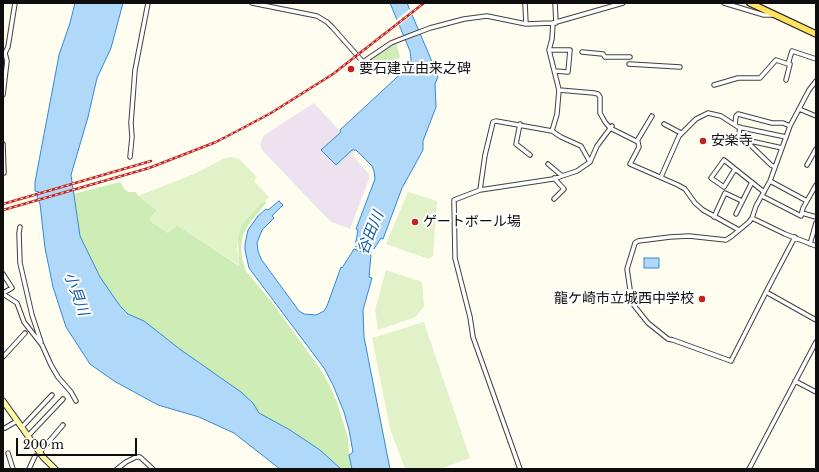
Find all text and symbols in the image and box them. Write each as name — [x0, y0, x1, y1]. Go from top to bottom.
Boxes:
place label: 要石建立由来之碑 — [359, 61, 471, 77]
marker: 要石建立由来之碑 — [346, 64, 356, 74]
place label: 安楽寺 — [711, 133, 753, 149]
marker: 安楽寺 — [698, 136, 708, 146]
water label: 谷田川 — [354, 209, 388, 257]
place label: ゲートボール場 — [423, 214, 521, 230]
marker: ゲートボール場 — [410, 217, 420, 227]
water label: 小貝川 — [60, 270, 92, 318]
place label: 龍ケ崎市立城西中学校 — [554, 291, 694, 307]
marker: 龍ケ崎市立城西中学校 — [697, 294, 707, 304]
scale bar — [18, 430, 139, 456]
text: 200 m — [23, 437, 64, 452]

